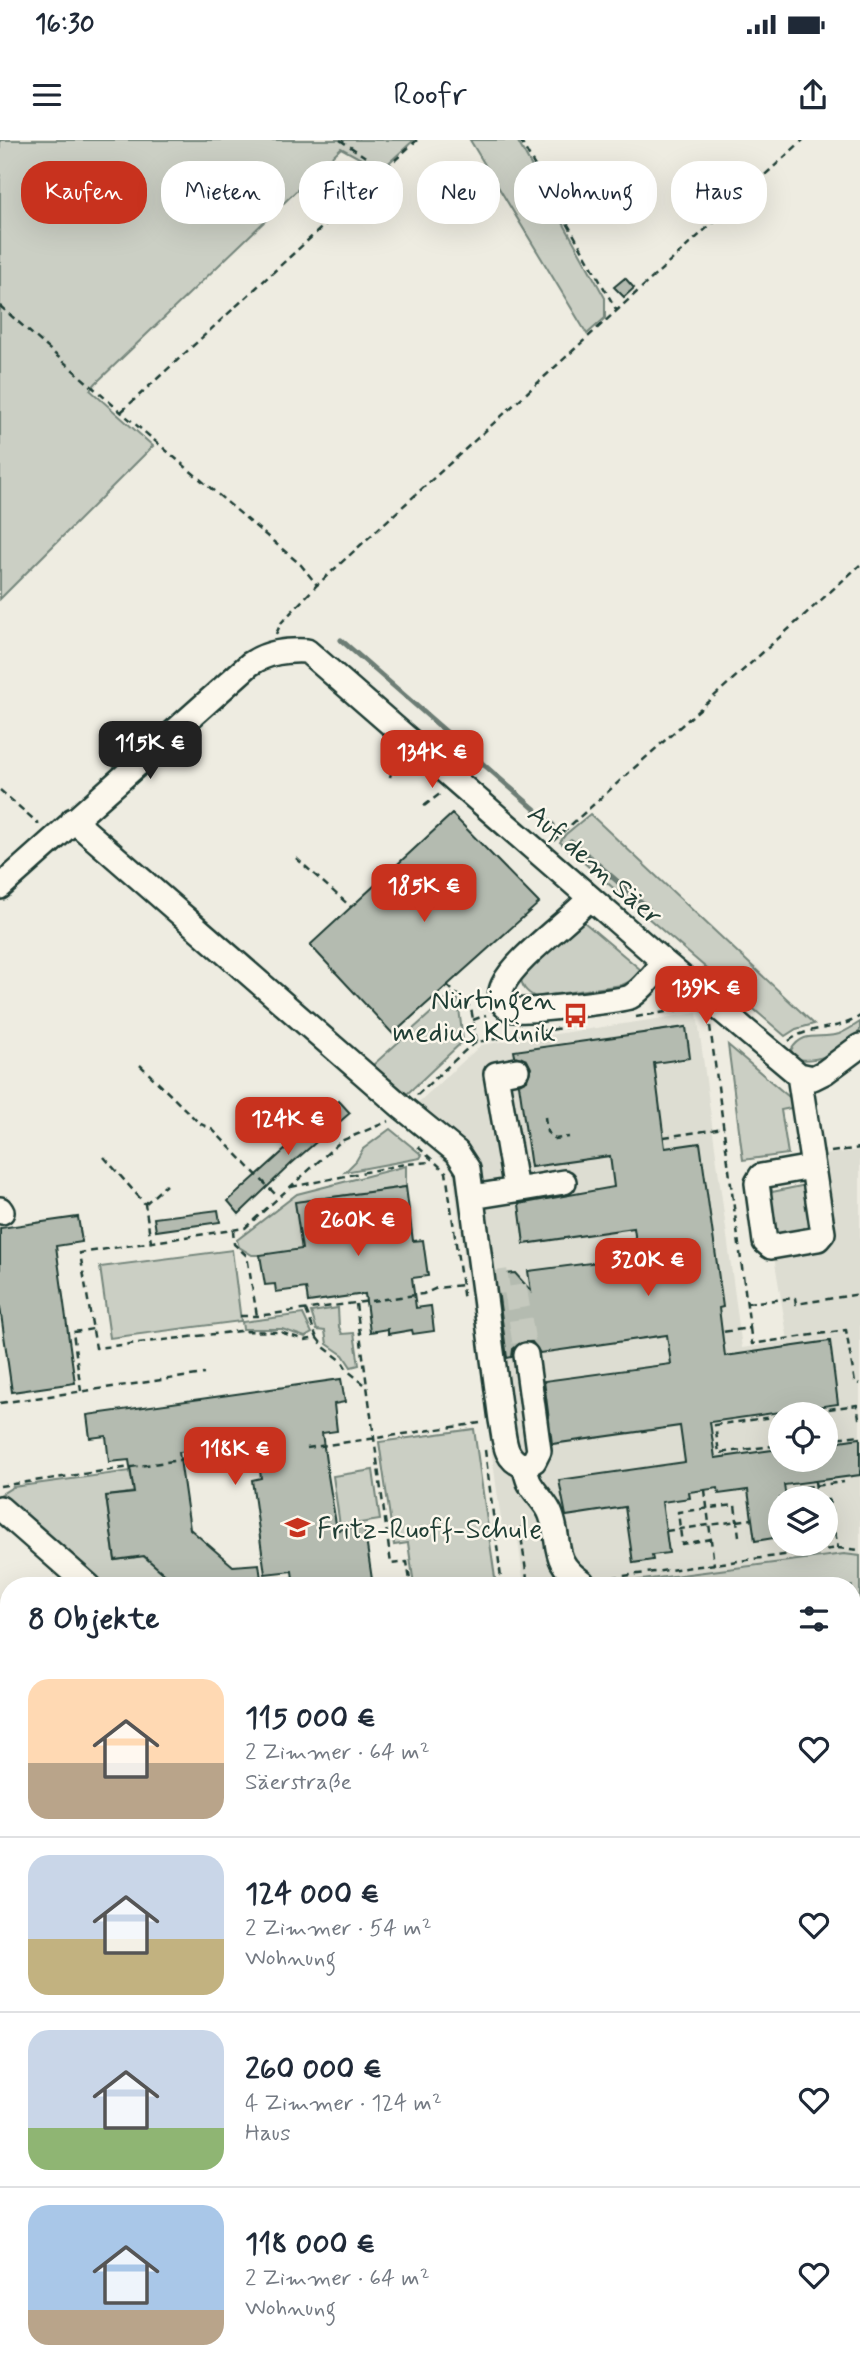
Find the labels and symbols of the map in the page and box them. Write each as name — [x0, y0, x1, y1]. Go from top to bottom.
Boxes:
pin: 115K € — [93, 722, 207, 781]
pin: 134K € — [375, 730, 489, 790]
street label: Auf dem Säer — [519, 797, 670, 935]
pin: 185K € — [367, 864, 481, 924]
pin: 139K € — [649, 966, 763, 1026]
place label: Nürtingen medius Klinik — [393, 983, 556, 1052]
bus stop icon: Nürtingen medius Klinik — [562, 1001, 590, 1029]
pin: 124K € — [231, 1098, 345, 1157]
pin: 260K € — [301, 1198, 415, 1258]
pin: 320K € — [591, 1238, 705, 1298]
pin: 118K € — [178, 1428, 292, 1487]
place label: Fritz-Ruoff-Schule — [317, 1512, 542, 1549]
school or university icon: Fritz-Ruoff-Schule — [283, 1514, 311, 1542]

